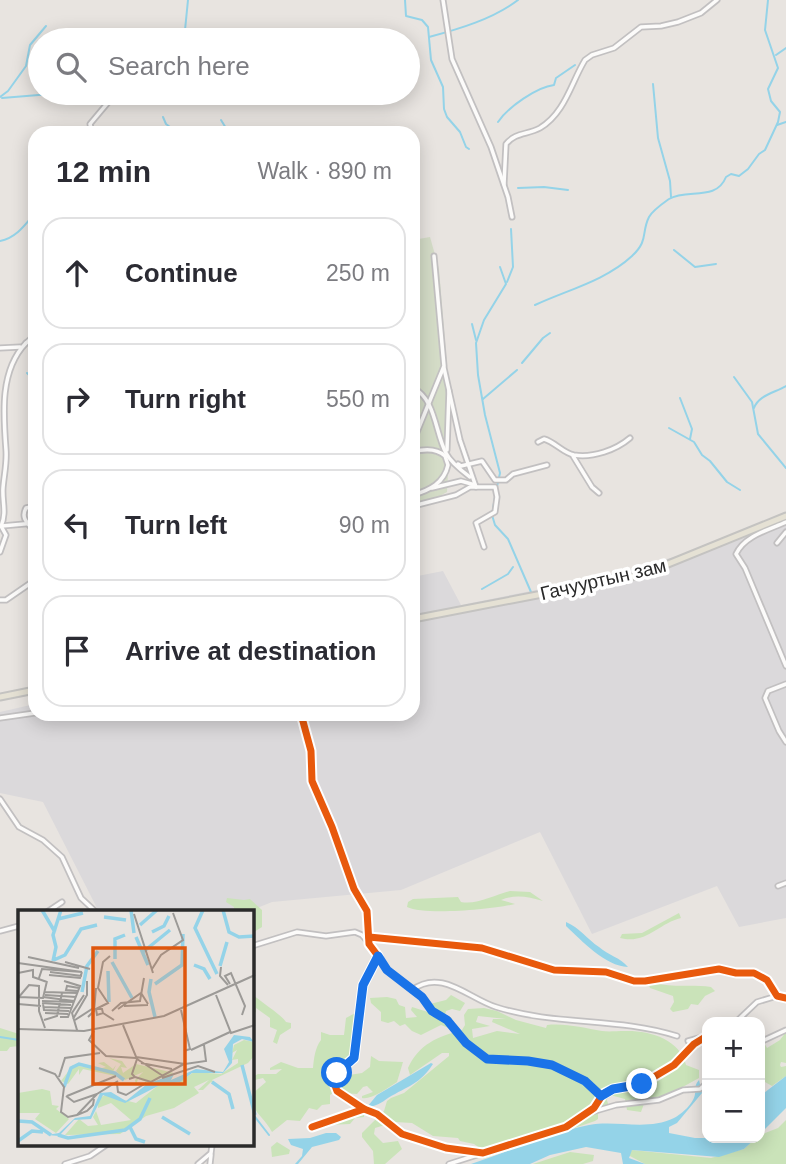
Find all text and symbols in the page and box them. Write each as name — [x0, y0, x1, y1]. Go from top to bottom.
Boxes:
search box — [28, 28, 420, 105]
icon: search — [52, 48, 90, 86]
text: Search here — [108, 51, 250, 81]
text: 12 min — [56, 155, 151, 188]
text: Walk · 890 m — [257, 158, 392, 184]
icon: ahead — [58, 254, 96, 292]
text: Continue — [125, 258, 238, 288]
text: 250 m — [326, 260, 390, 286]
icon: right — [58, 380, 96, 418]
text: Turn right — [125, 384, 246, 414]
text: 550 m — [326, 386, 390, 412]
icon: left — [58, 506, 96, 544]
text: Turn left — [125, 510, 227, 540]
text: 90 m — [339, 512, 390, 538]
street label: Гачууртын зам — [538, 555, 668, 604]
icon: arrive — [58, 632, 96, 670]
text: Arrive at destination — [125, 636, 376, 666]
inset map — [18, 910, 254, 1146]
map controls — [702, 1017, 765, 1143]
button: + — [702, 1017, 765, 1080]
route start — [321, 1057, 352, 1088]
route end — [626, 1068, 657, 1099]
button: − — [702, 1080, 765, 1143]

